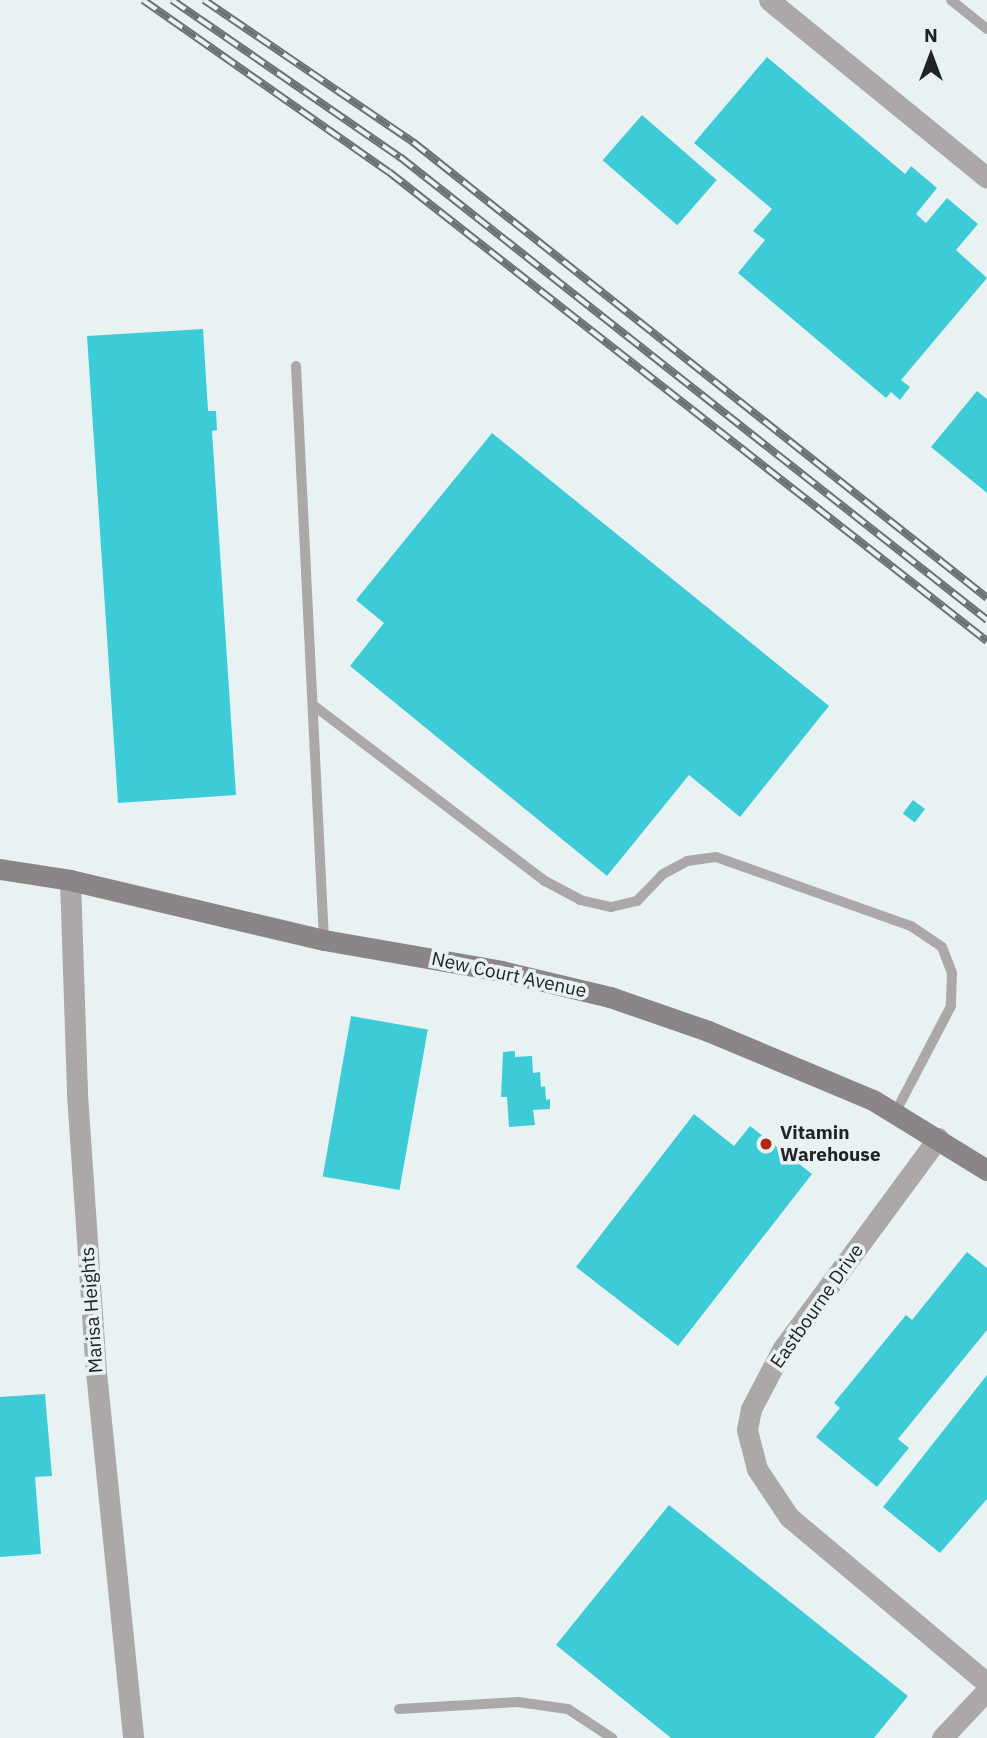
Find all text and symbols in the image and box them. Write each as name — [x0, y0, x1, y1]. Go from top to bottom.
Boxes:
north arrow — [896, 21, 966, 91]
text: N — [924, 23, 938, 47]
street label: New Court Avenue — [429, 947, 589, 1003]
place label: Vitamin Warehouse — [780, 1122, 881, 1166]
marker: Vitamin Warehouse — [758, 1136, 774, 1152]
street label: Eastbourne Drive — [766, 1240, 868, 1372]
street label: Marisa Heights — [76, 1246, 108, 1374]

